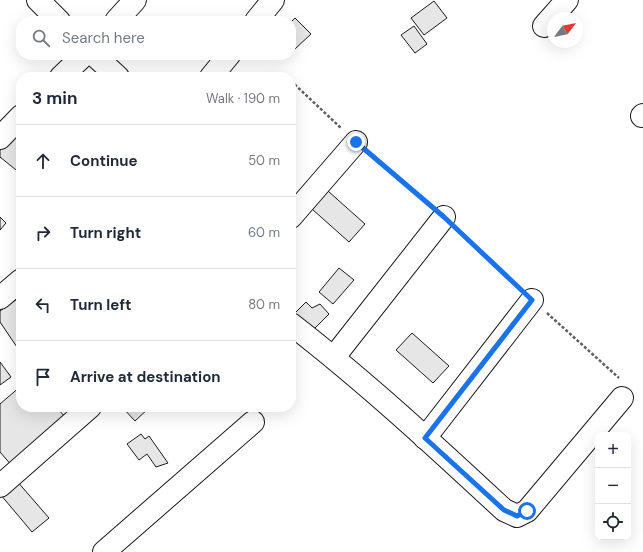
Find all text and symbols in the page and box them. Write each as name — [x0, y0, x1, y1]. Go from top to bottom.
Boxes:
north arrow — [547, 12, 583, 48]
search box — [16, 16, 296, 60]
icon: search — [30, 27, 52, 49]
text: Search here — [62, 28, 145, 48]
text: 3 min — [32, 87, 77, 109]
text: Walk · 190 m — [206, 90, 280, 107]
route end — [347, 133, 365, 151]
icon: ahead — [32, 150, 54, 172]
text: Continue — [70, 151, 138, 171]
text: 50 m — [248, 152, 280, 169]
icon: right — [32, 222, 54, 244]
text: Turn right — [70, 223, 141, 243]
text: 60 m — [248, 224, 280, 241]
icon: left — [32, 294, 54, 316]
text: Turn left — [70, 295, 131, 315]
text: 80 m — [248, 296, 280, 313]
icon: arrive — [32, 366, 54, 388]
text: Arrive at destination — [70, 367, 221, 387]
map controls — [595, 432, 631, 540]
button: + — [595, 432, 631, 468]
button: − — [595, 468, 631, 504]
route start — [518, 502, 536, 520]
button: locate — [595, 504, 631, 540]

